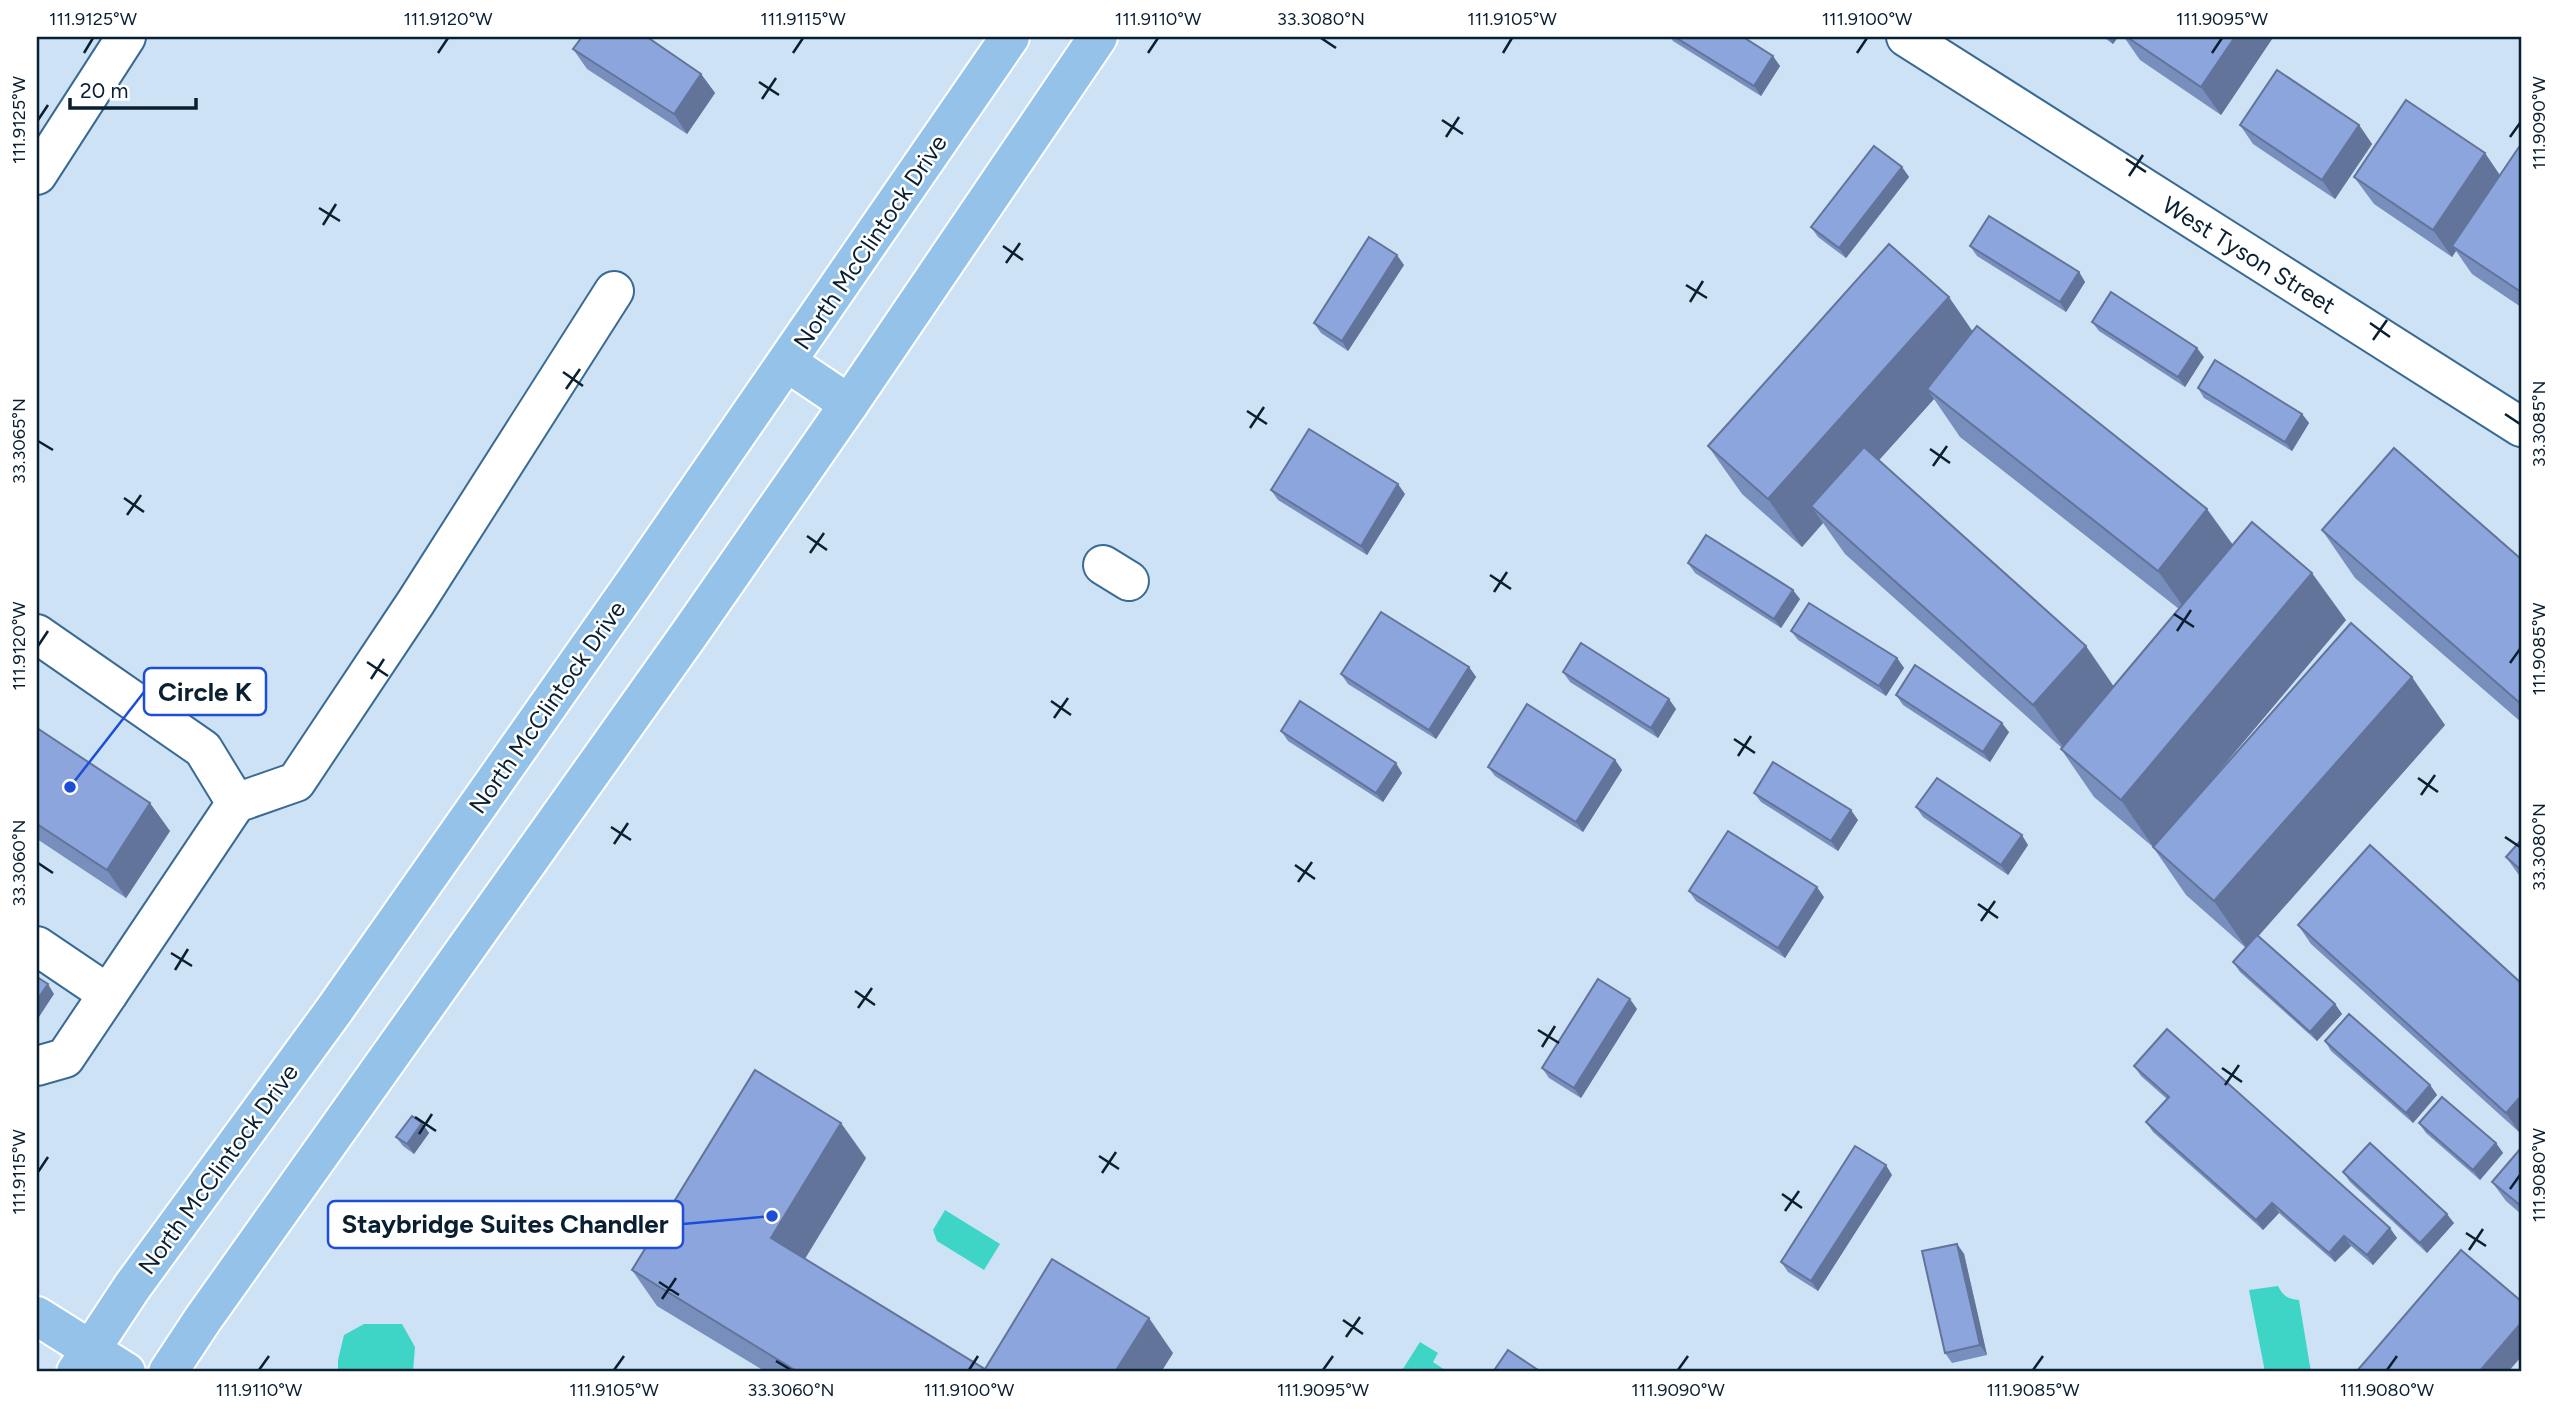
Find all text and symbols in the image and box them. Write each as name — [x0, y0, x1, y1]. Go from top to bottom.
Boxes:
text: 111.9125°W — [49, 8, 138, 30]
text: 111.9120°W — [403, 8, 493, 30]
text: 111.9115°W — [760, 8, 846, 30]
text: 111.9110°W — [1115, 8, 1202, 30]
text: 33.3080°N — [1277, 8, 1365, 30]
text: 111.9105°W — [1467, 8, 1557, 30]
text: 111.9100°W — [1822, 8, 1913, 30]
text: 111.9095°W — [2176, 8, 2269, 30]
scale bar — [70, 66, 196, 110]
text: 111.9125°W — [8, 75, 30, 164]
text: 111.9090°W — [2528, 76, 2550, 170]
text: 20 m — [80, 78, 128, 103]
street label: North McClintock Drive — [787, 129, 953, 355]
street label: West Tyson Street — [2157, 190, 2341, 320]
text: 33.3085°N — [2528, 381, 2550, 467]
text: 33.3065°N — [8, 398, 30, 484]
street label: North McClintock Drive — [463, 595, 631, 819]
text: 111.9120°W — [8, 601, 30, 691]
text: 111.9085°W — [2528, 602, 2550, 696]
callout: Circle K — [144, 668, 266, 715]
text: Circle K — [158, 676, 253, 708]
text: 33.3080°N — [2528, 803, 2550, 891]
text: 33.3060°N — [8, 820, 30, 906]
street label: North McClintock Drive — [132, 1058, 304, 1280]
text: 111.9080°W — [2528, 1127, 2550, 1222]
text: 111.9115°W — [8, 1129, 30, 1215]
callout: Staybridge Suites Chandler — [328, 1201, 683, 1248]
text: Staybridge Suites Chandler — [341, 1208, 669, 1240]
text: 111.9110°W — [216, 1379, 303, 1401]
text: 111.9105°W — [569, 1379, 659, 1401]
text: 33.3060°N — [748, 1379, 834, 1401]
text: 111.9100°W — [924, 1379, 1015, 1401]
text: 111.9095°W — [1277, 1379, 1370, 1401]
text: 111.9090°W — [1631, 1379, 1725, 1401]
text: 111.9085°W — [1986, 1379, 2080, 1401]
text: 111.9080°W — [2340, 1379, 2435, 1401]

